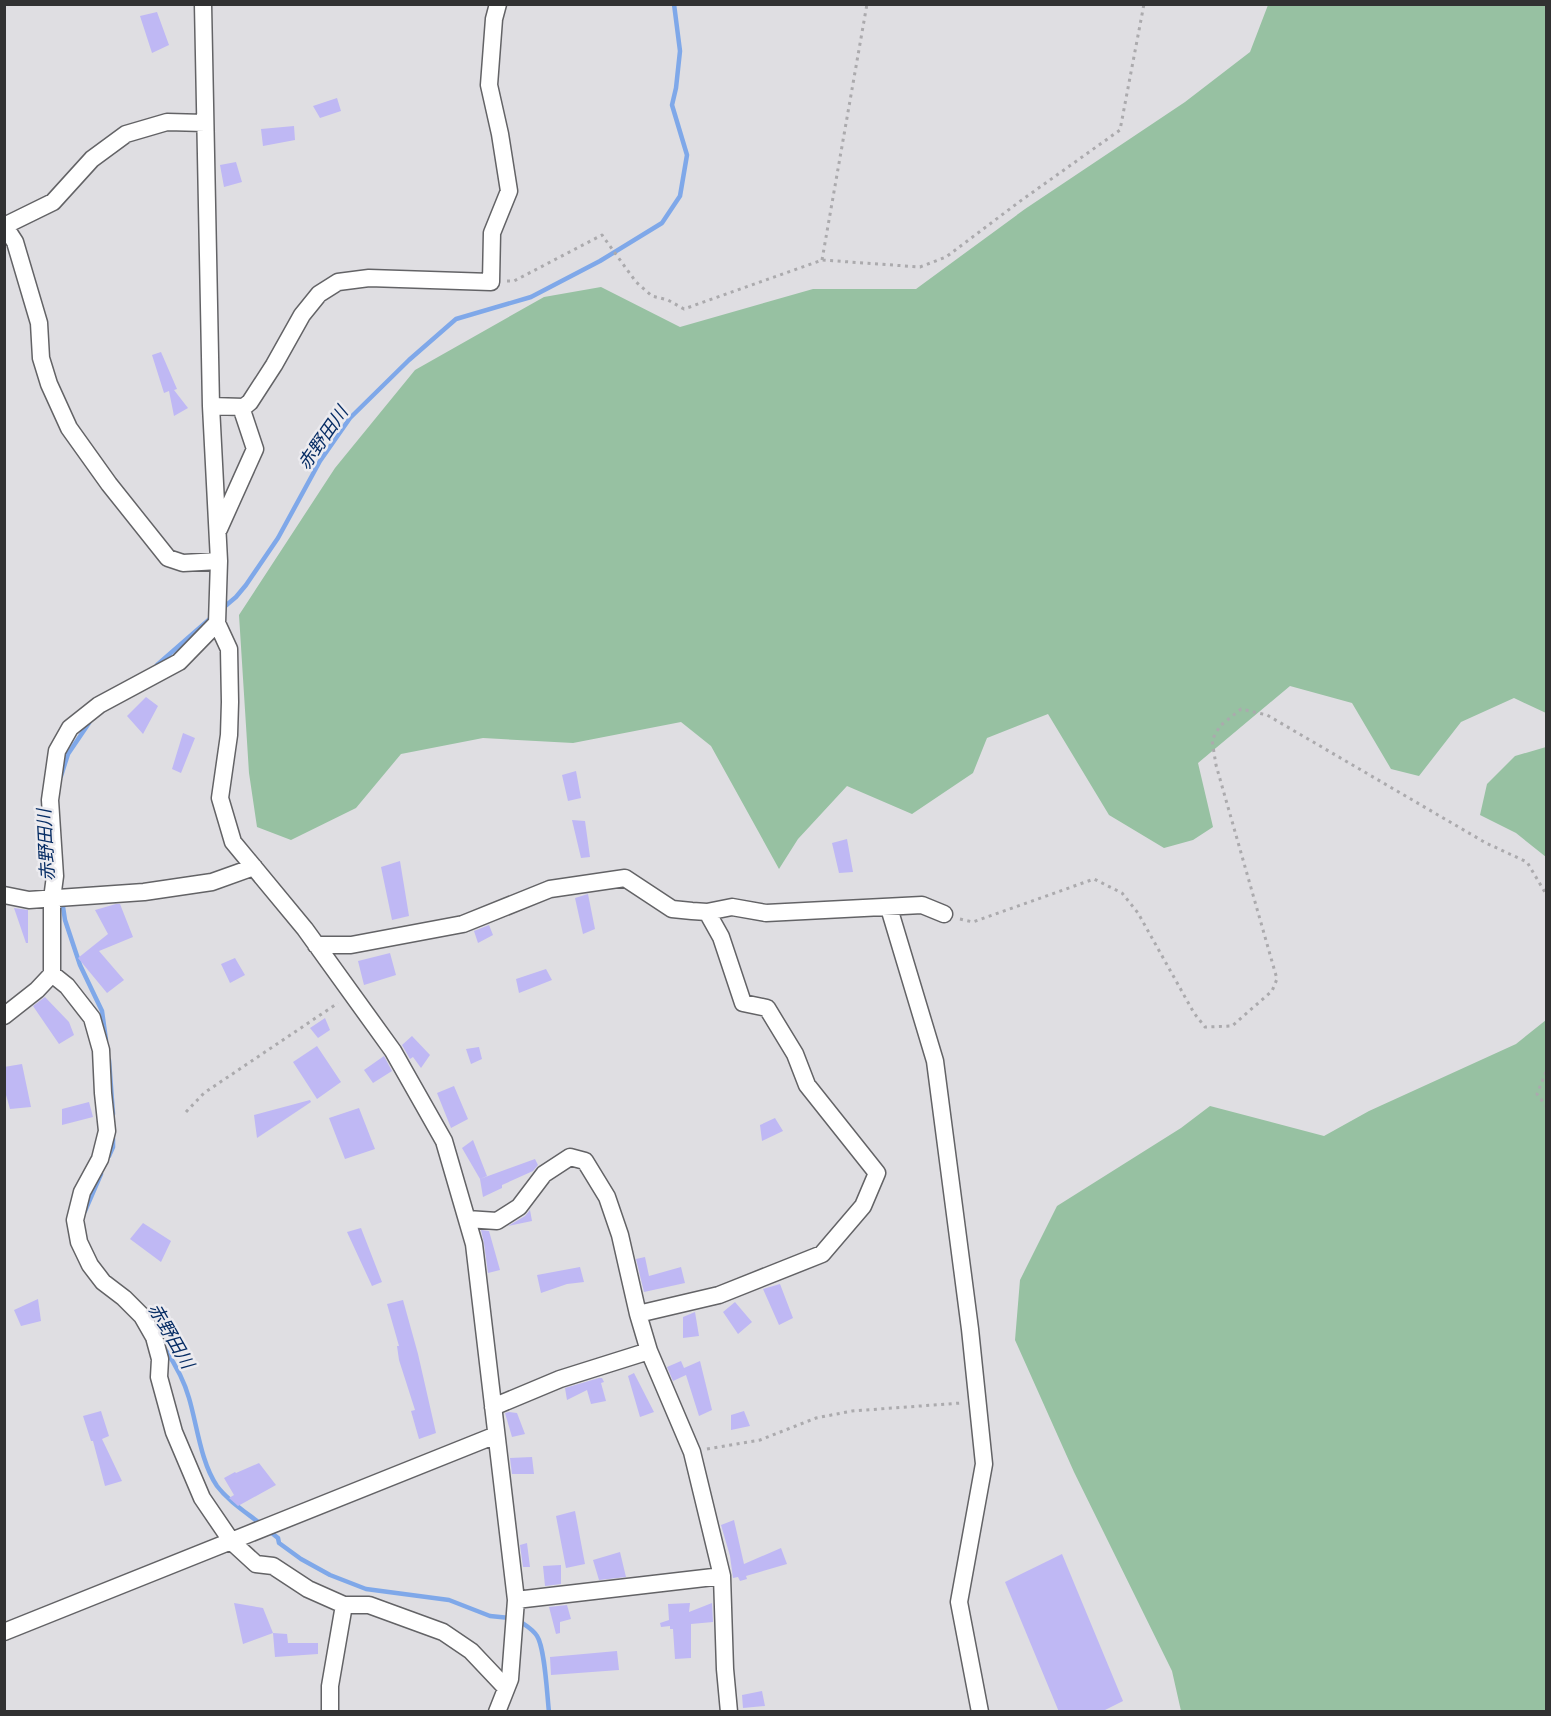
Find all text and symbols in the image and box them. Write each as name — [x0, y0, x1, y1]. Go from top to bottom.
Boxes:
water label: 赤野田川 — [293, 401, 354, 474]
water label: 赤野田川 — [33, 806, 59, 882]
water label: 赤野田川 — [143, 1299, 200, 1374]

